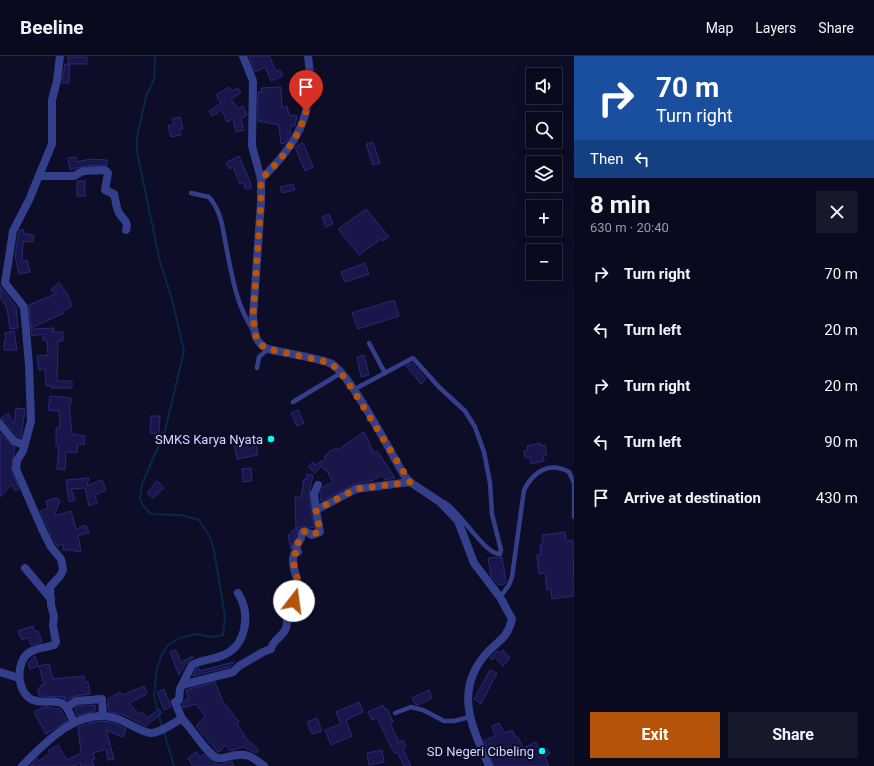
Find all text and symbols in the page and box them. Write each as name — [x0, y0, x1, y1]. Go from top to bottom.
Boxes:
text: Beeline — [20, 16, 84, 39]
text: Map — [706, 20, 733, 36]
text: Layers — [755, 20, 796, 36]
text: Share — [818, 20, 854, 36]
map controls — [526, 68, 562, 280]
button: sound — [526, 68, 562, 104]
pin — [289, 70, 323, 111]
text: 70 m — [656, 71, 719, 104]
icon: right — [590, 72, 642, 124]
icon: arrive — [295, 76, 317, 98]
text: Turn right — [656, 105, 733, 126]
button: search — [526, 112, 562, 148]
icon: left — [631, 148, 653, 170]
text: Then — [590, 150, 623, 168]
button: layers — [526, 156, 562, 192]
text: 8 min — [590, 191, 650, 219]
button: close — [816, 191, 858, 233]
button: + — [526, 200, 562, 236]
text: 630 m · 20:40 — [590, 220, 669, 235]
button: − — [526, 244, 562, 280]
icon: right — [590, 263, 612, 285]
text: Turn right — [624, 265, 690, 283]
text: 70 m — [824, 265, 858, 283]
icon: left — [590, 319, 612, 341]
text: Turn left — [624, 321, 681, 339]
text: 20 m — [824, 321, 858, 339]
icon: right — [590, 375, 612, 397]
text: Turn right — [624, 377, 690, 395]
text: 20 m — [824, 377, 858, 395]
icon: left — [590, 431, 612, 453]
place label: SMKS Karya Nyata — [155, 432, 263, 447]
text: Turn left — [624, 433, 681, 451]
text: 90 m — [824, 433, 858, 451]
marker: SMKS Karya Nyata — [266, 434, 276, 444]
icon: arrive — [590, 487, 612, 509]
text: Arrive at destination — [624, 489, 761, 507]
text: 430 m — [816, 489, 858, 507]
position arrow — [273, 580, 315, 622]
button: Exit — [590, 712, 720, 758]
button: Share — [728, 712, 858, 758]
place label: SD Negeri Cibeling — [427, 744, 534, 759]
marker: SD Negeri Cibeling — [537, 746, 547, 756]

